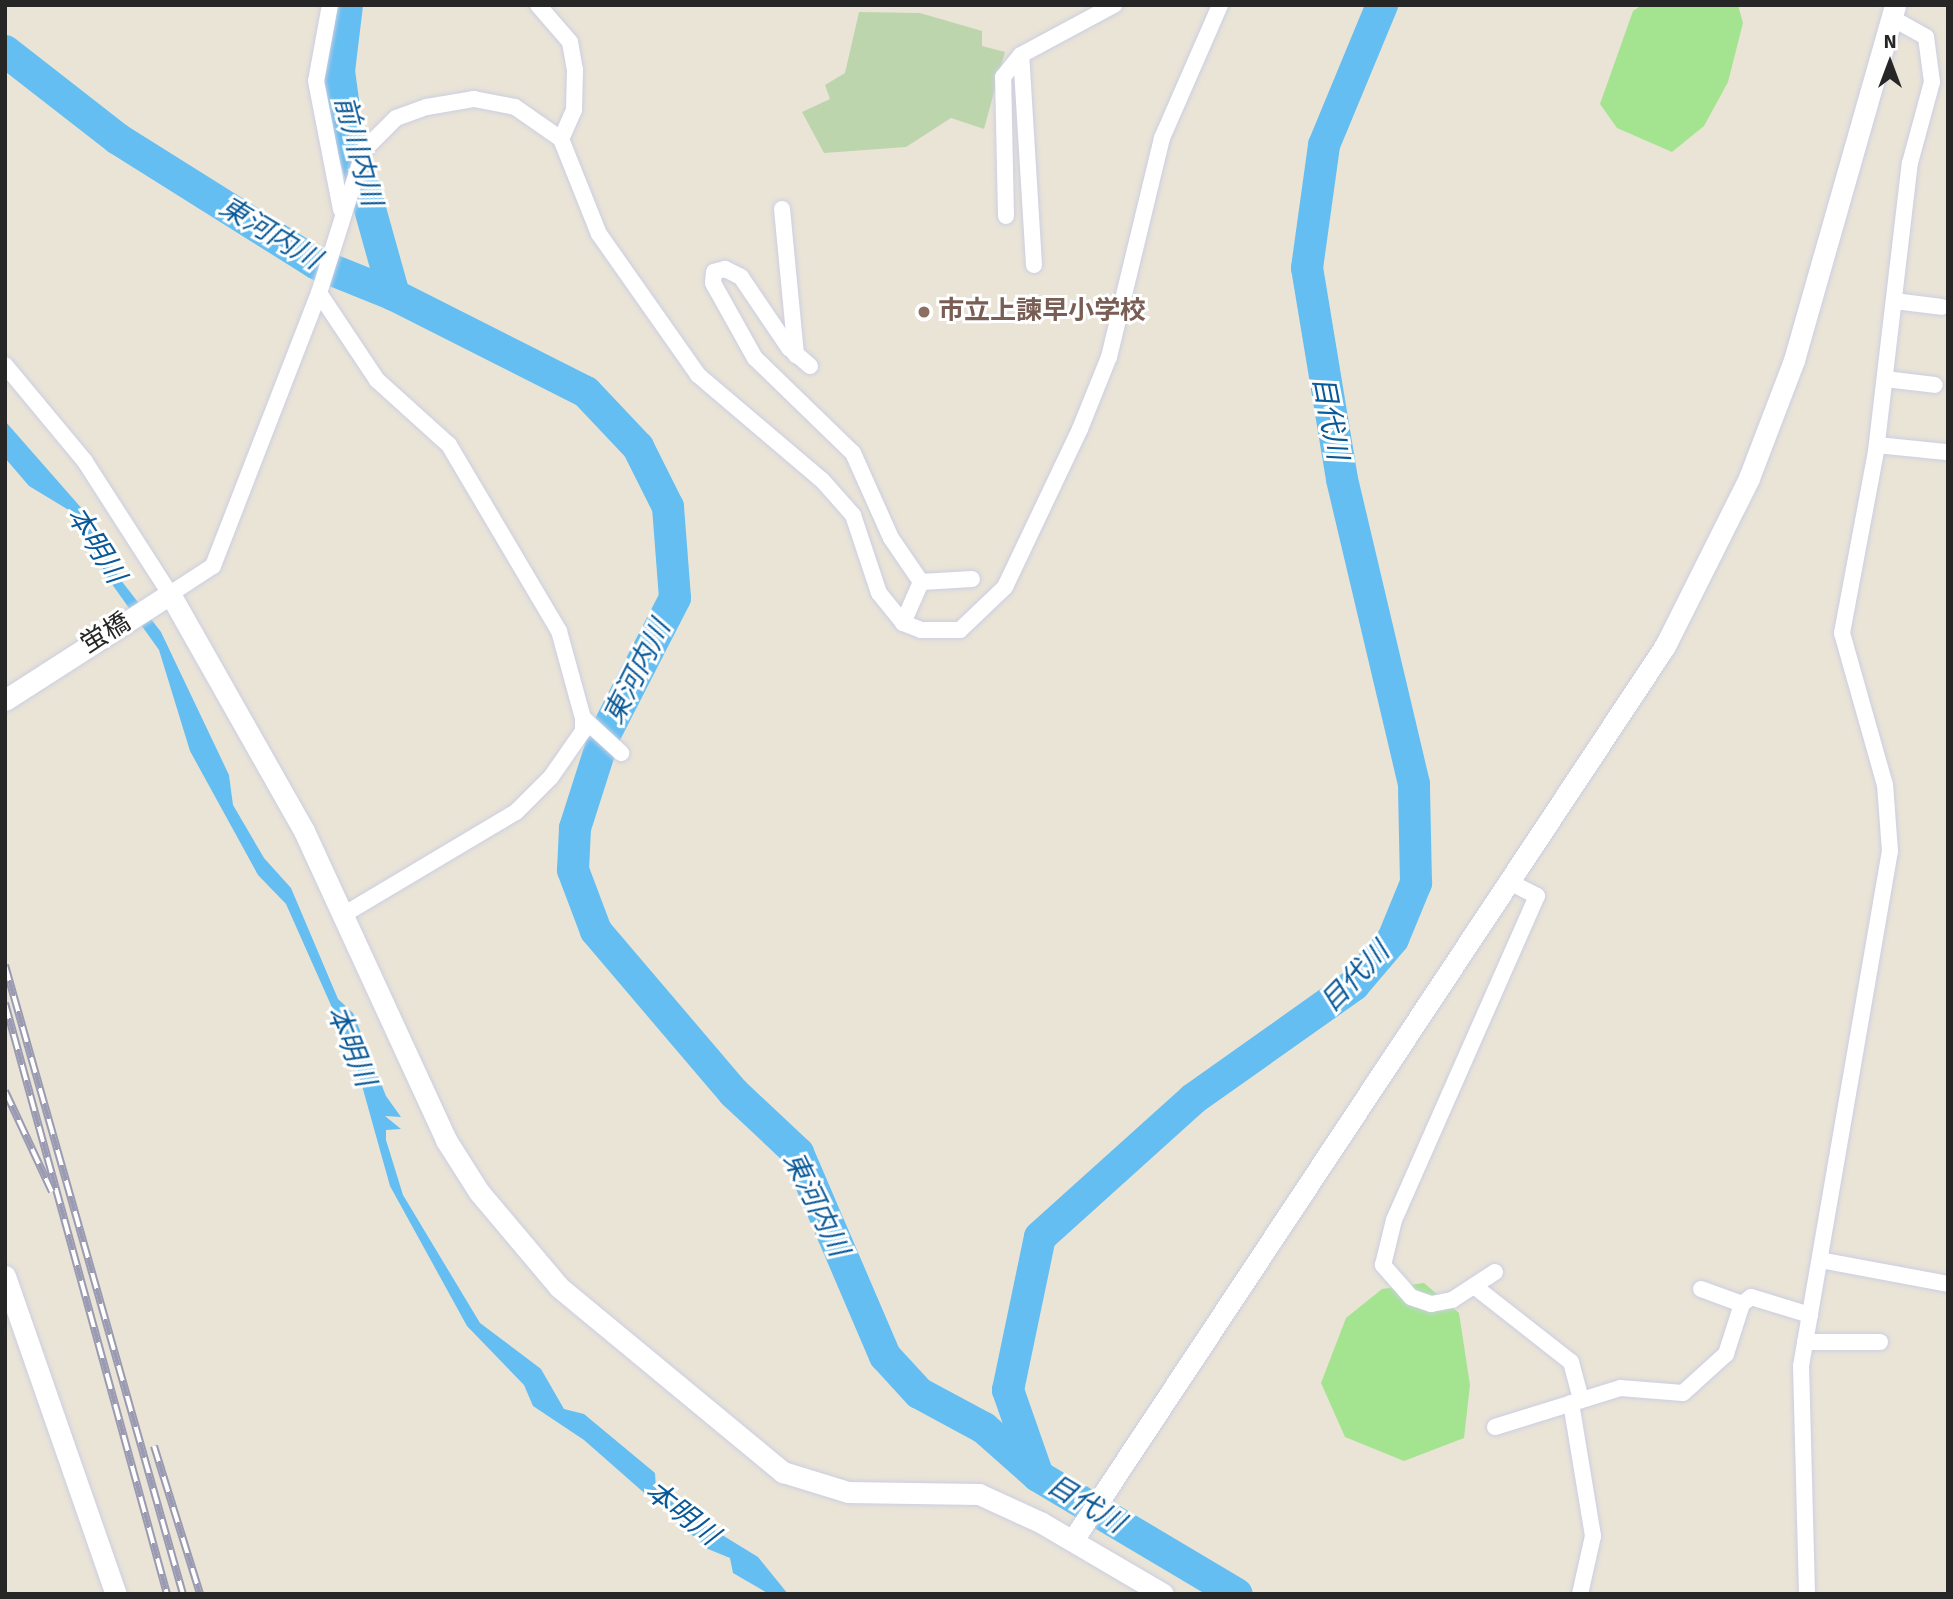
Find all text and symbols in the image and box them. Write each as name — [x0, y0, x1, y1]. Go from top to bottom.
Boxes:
north arrow — [1855, 28, 1925, 98]
text: N — [1883, 30, 1897, 54]
water label: 前川内川 — [327, 93, 389, 209]
water label: 東河内川 — [213, 190, 327, 276]
place label: 市立上諫早小学校 — [938, 296, 1146, 328]
marker: 市立上諫早小学校 — [916, 304, 932, 320]
water label: 目代川 — [1305, 374, 1355, 462]
water label: 本明川 — [59, 500, 133, 590]
street label: 蛍橋 — [76, 607, 136, 661]
water label: 東河内川 — [597, 614, 677, 730]
water label: 目代川 — [1314, 935, 1396, 1019]
water label: 本明川 — [320, 1001, 382, 1091]
water label: 東河内川 — [776, 1146, 856, 1262]
water label: 目代川 — [1041, 1468, 1131, 1540]
water label: 本明川 — [639, 1474, 725, 1552]

